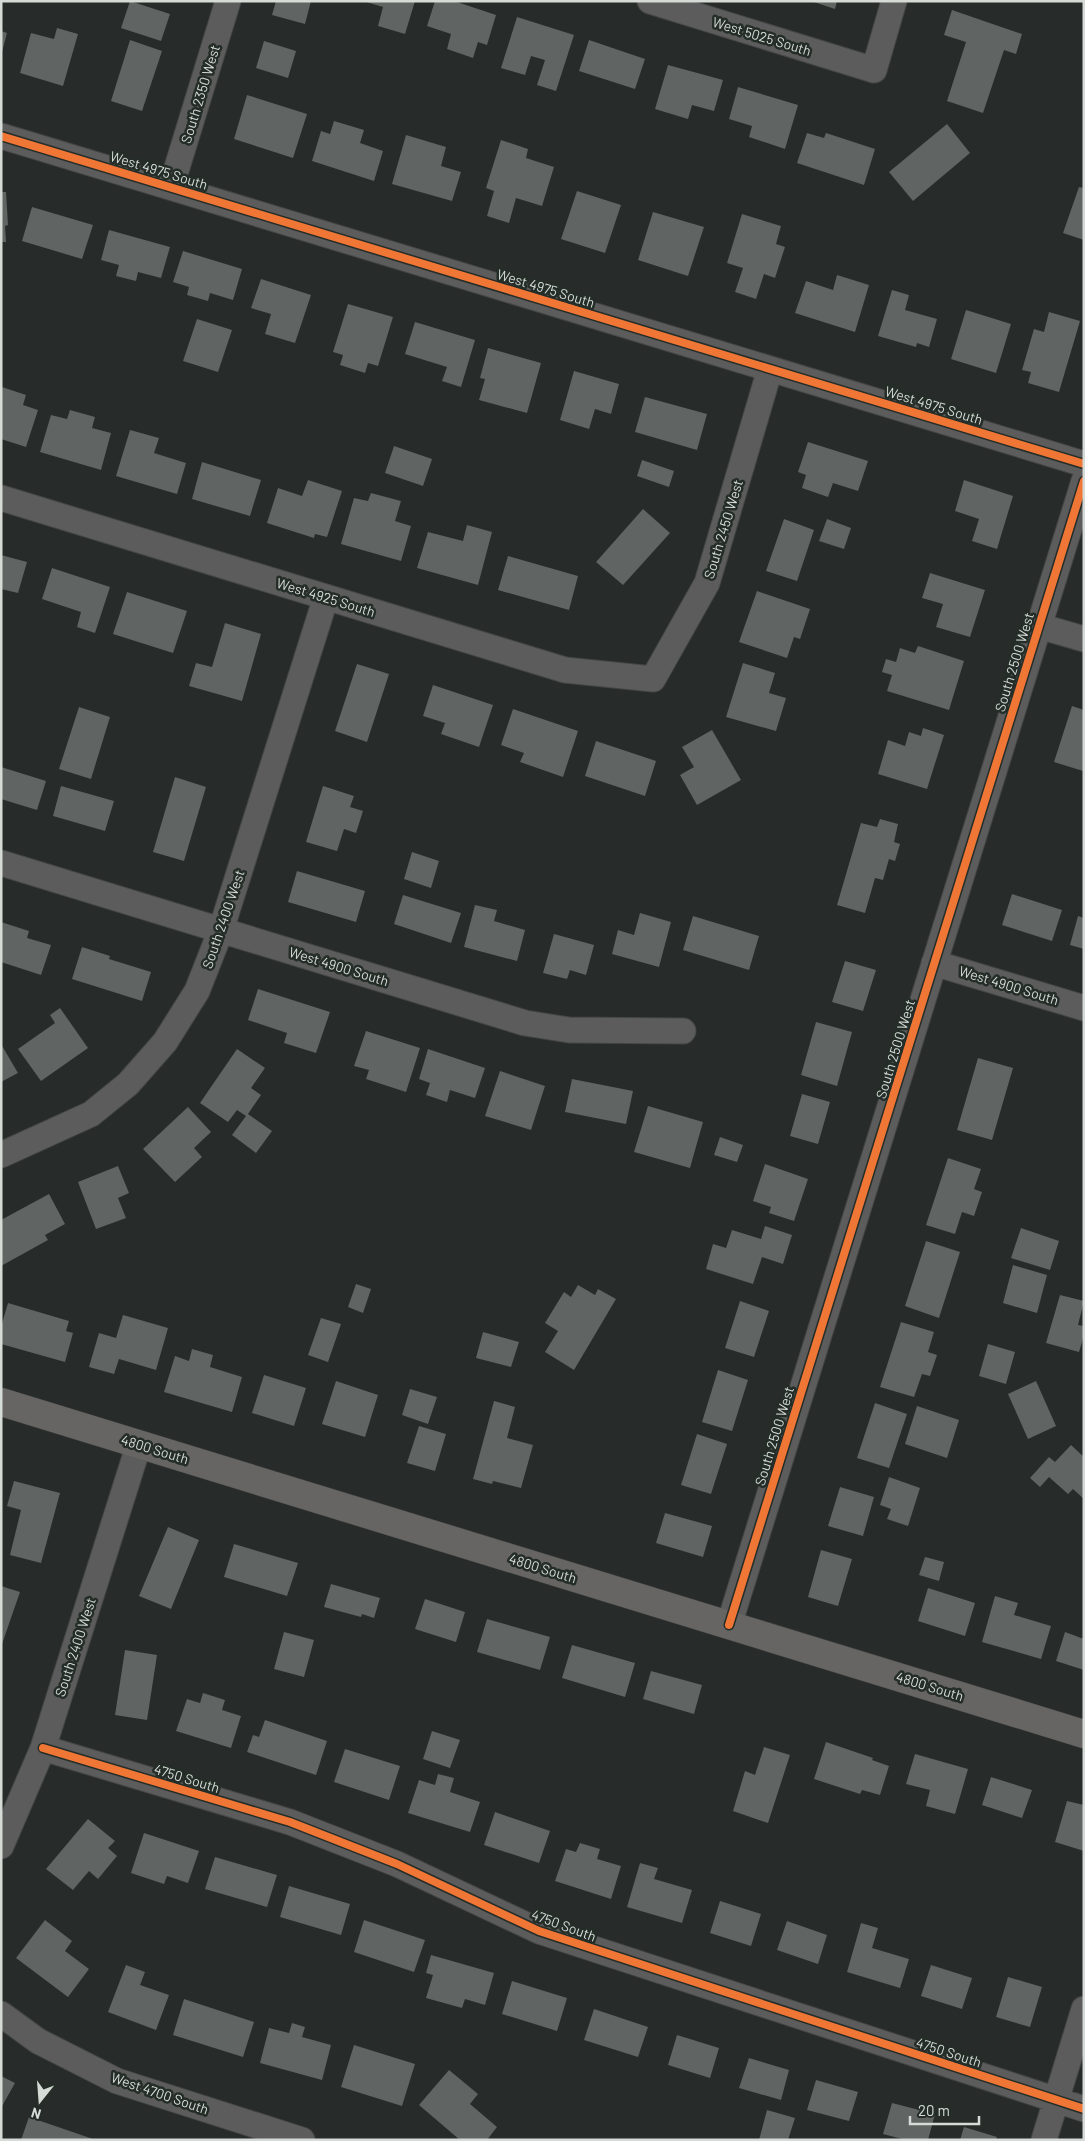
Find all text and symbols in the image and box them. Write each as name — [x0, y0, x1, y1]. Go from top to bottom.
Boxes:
street label: West 5025 South — [711, 13, 813, 59]
street label: South 2350 West — [177, 43, 223, 145]
street label: West 4975 South — [108, 147, 210, 193]
street label: West 4975 South — [495, 265, 597, 311]
street label: West 4975 South — [883, 382, 985, 428]
street label: South 2450 West — [700, 477, 746, 581]
street label: West 4925 South — [275, 574, 377, 620]
street label: South 2500 West — [991, 610, 1037, 714]
street label: South 2400 West — [198, 867, 248, 971]
street label: West 4900 South — [287, 943, 391, 989]
street label: West 4900 South — [957, 962, 1061, 1008]
street label: South 2500 West — [872, 997, 918, 1101]
street label: South 2500 West — [751, 1384, 797, 1488]
street label: 4800 South — [119, 1431, 191, 1467]
street label: 4800 South — [507, 1550, 579, 1586]
street label: South 2400 West — [51, 1595, 99, 1699]
street label: 4800 South — [894, 1668, 966, 1704]
street label: 4750 South — [152, 1760, 222, 1796]
street label: 4750 South — [529, 1905, 599, 1945]
street label: 4750 South — [914, 2033, 984, 2071]
street label: West 4700 South — [109, 2068, 211, 2118]
north arrow — [15, 2076, 65, 2126]
scale bar — [910, 2094, 979, 2126]
text: 20 m — [918, 2101, 950, 2119]
text: N — [29, 2104, 43, 2123]

